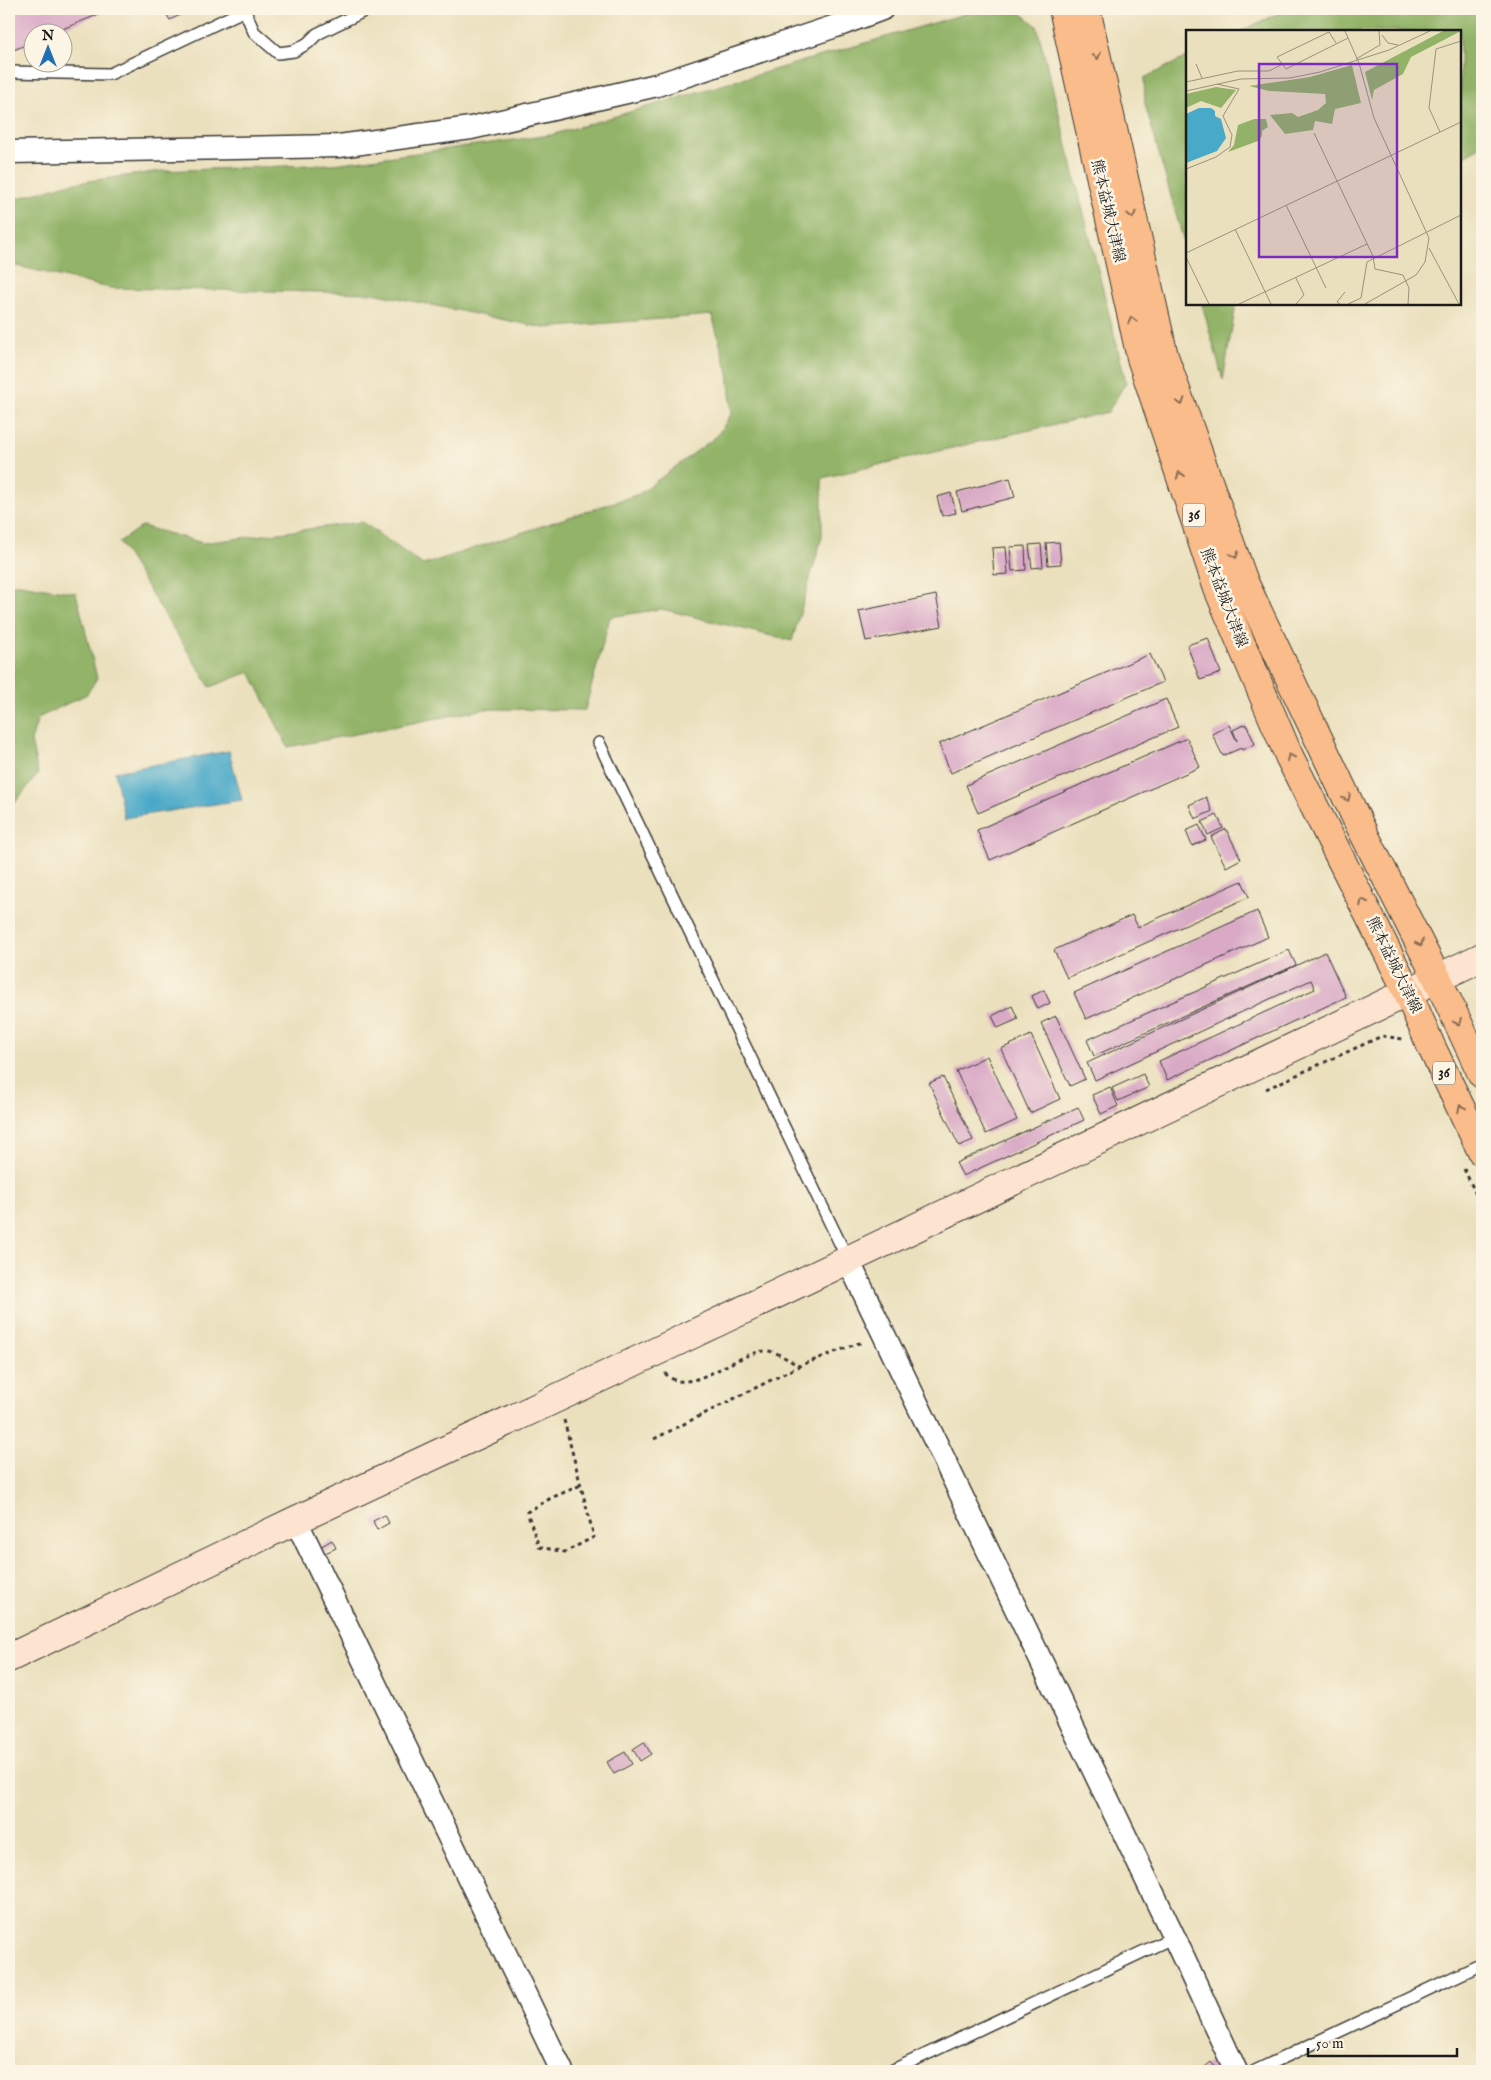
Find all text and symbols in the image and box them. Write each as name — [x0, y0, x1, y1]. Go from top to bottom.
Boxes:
north arrow — [22, 22, 72, 72]
text: N — [41, 27, 54, 45]
inset map — [1186, 30, 1461, 305]
one-way arrow — [1091, 52, 1102, 61]
street label: 熊本益城大津線 — [1087, 158, 1129, 264]
one-way arrow — [1127, 210, 1137, 219]
one-way arrow — [1127, 316, 1138, 325]
one-way arrow — [1175, 397, 1185, 406]
one-way arrow — [1176, 472, 1186, 480]
road number: 36 — [1183, 504, 1205, 526]
street label: 熊本益城大津線 — [1196, 546, 1252, 650]
one-way arrow — [1229, 550, 1239, 559]
one-way arrow — [1286, 753, 1296, 762]
one-way arrow — [1341, 793, 1351, 802]
one-way arrow — [1359, 898, 1369, 907]
street label: 熊本益城大津線 — [1362, 914, 1426, 1016]
one-way arrow — [1414, 938, 1424, 947]
one-way arrow — [1452, 1017, 1462, 1026]
road number: 36 — [1433, 1062, 1455, 1084]
one-way arrow — [1457, 1104, 1467, 1113]
scale bar — [1308, 2025, 1457, 2057]
text: 50 m — [1316, 2034, 1344, 2053]

